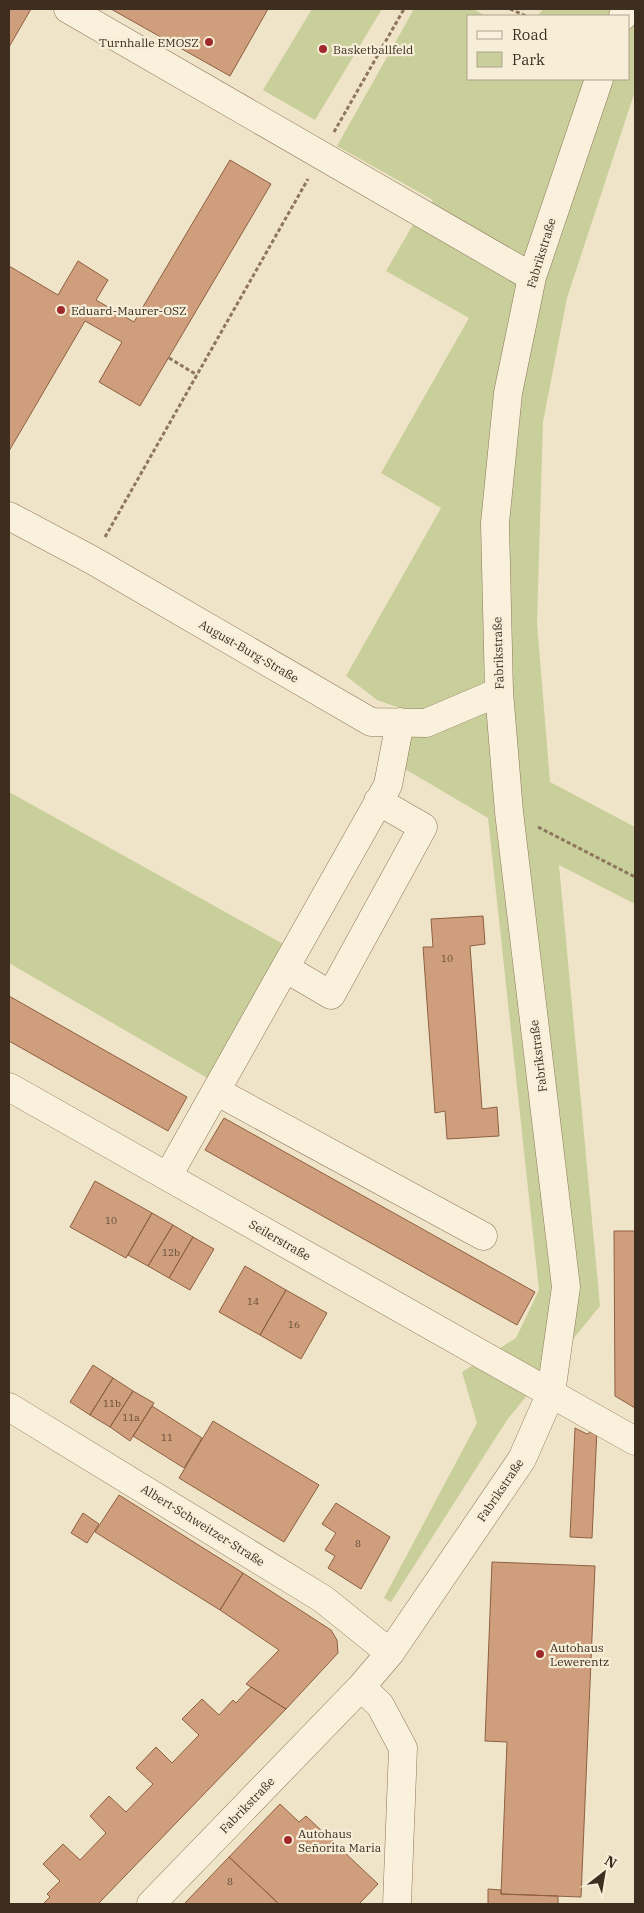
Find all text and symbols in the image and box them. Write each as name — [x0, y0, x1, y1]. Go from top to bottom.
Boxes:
legend — [467, 15, 629, 80]
text: Road — [512, 25, 548, 44]
place label: Turnhalle EMOSZ — [99, 35, 199, 50]
marker: Turnhalle EMOSZ — [203, 36, 215, 48]
place label: Basketballfeld — [333, 42, 413, 57]
marker: Basketballfeld — [317, 43, 329, 55]
text: Park — [512, 50, 545, 69]
street label: Fabrikstraße — [523, 216, 559, 290]
place label: Eduard-Maurer-OSZ — [71, 303, 187, 318]
marker: Eduard-Maurer-OSZ — [55, 304, 67, 316]
street label: August-Burg-Straße — [196, 616, 302, 686]
street label: Fabrikstraße — [489, 616, 507, 690]
house number: 10 — [441, 952, 453, 965]
street label: Fabrikstraße — [526, 1019, 550, 1093]
house number: 10 — [105, 1214, 117, 1227]
street label: Seilerstraße — [247, 1216, 313, 1264]
house number: 12b — [162, 1246, 180, 1259]
house number: 14 — [247, 1295, 259, 1308]
house number: 16 — [288, 1318, 300, 1331]
house number: 11b — [103, 1397, 121, 1410]
house number: 11a — [122, 1411, 140, 1424]
house number: 11 — [161, 1431, 173, 1444]
street label: Fabrikstraße — [473, 1456, 527, 1524]
street label: Albert-Schweitzer-Straße — [138, 1481, 268, 1569]
house number: 8 — [355, 1537, 361, 1550]
place label: Autohaus Lewerentz — [550, 1640, 609, 1669]
marker: Autohaus Lewerentz — [534, 1648, 546, 1660]
street label: Fabrikstraße — [216, 1774, 278, 1836]
place label: Autohaus Señorita Maria — [298, 1826, 382, 1855]
marker: Autohaus Señorita Maria — [282, 1834, 294, 1846]
north arrow — [579, 1848, 629, 1898]
text: N — [601, 1851, 620, 1872]
house number: 8 — [227, 1875, 233, 1888]

